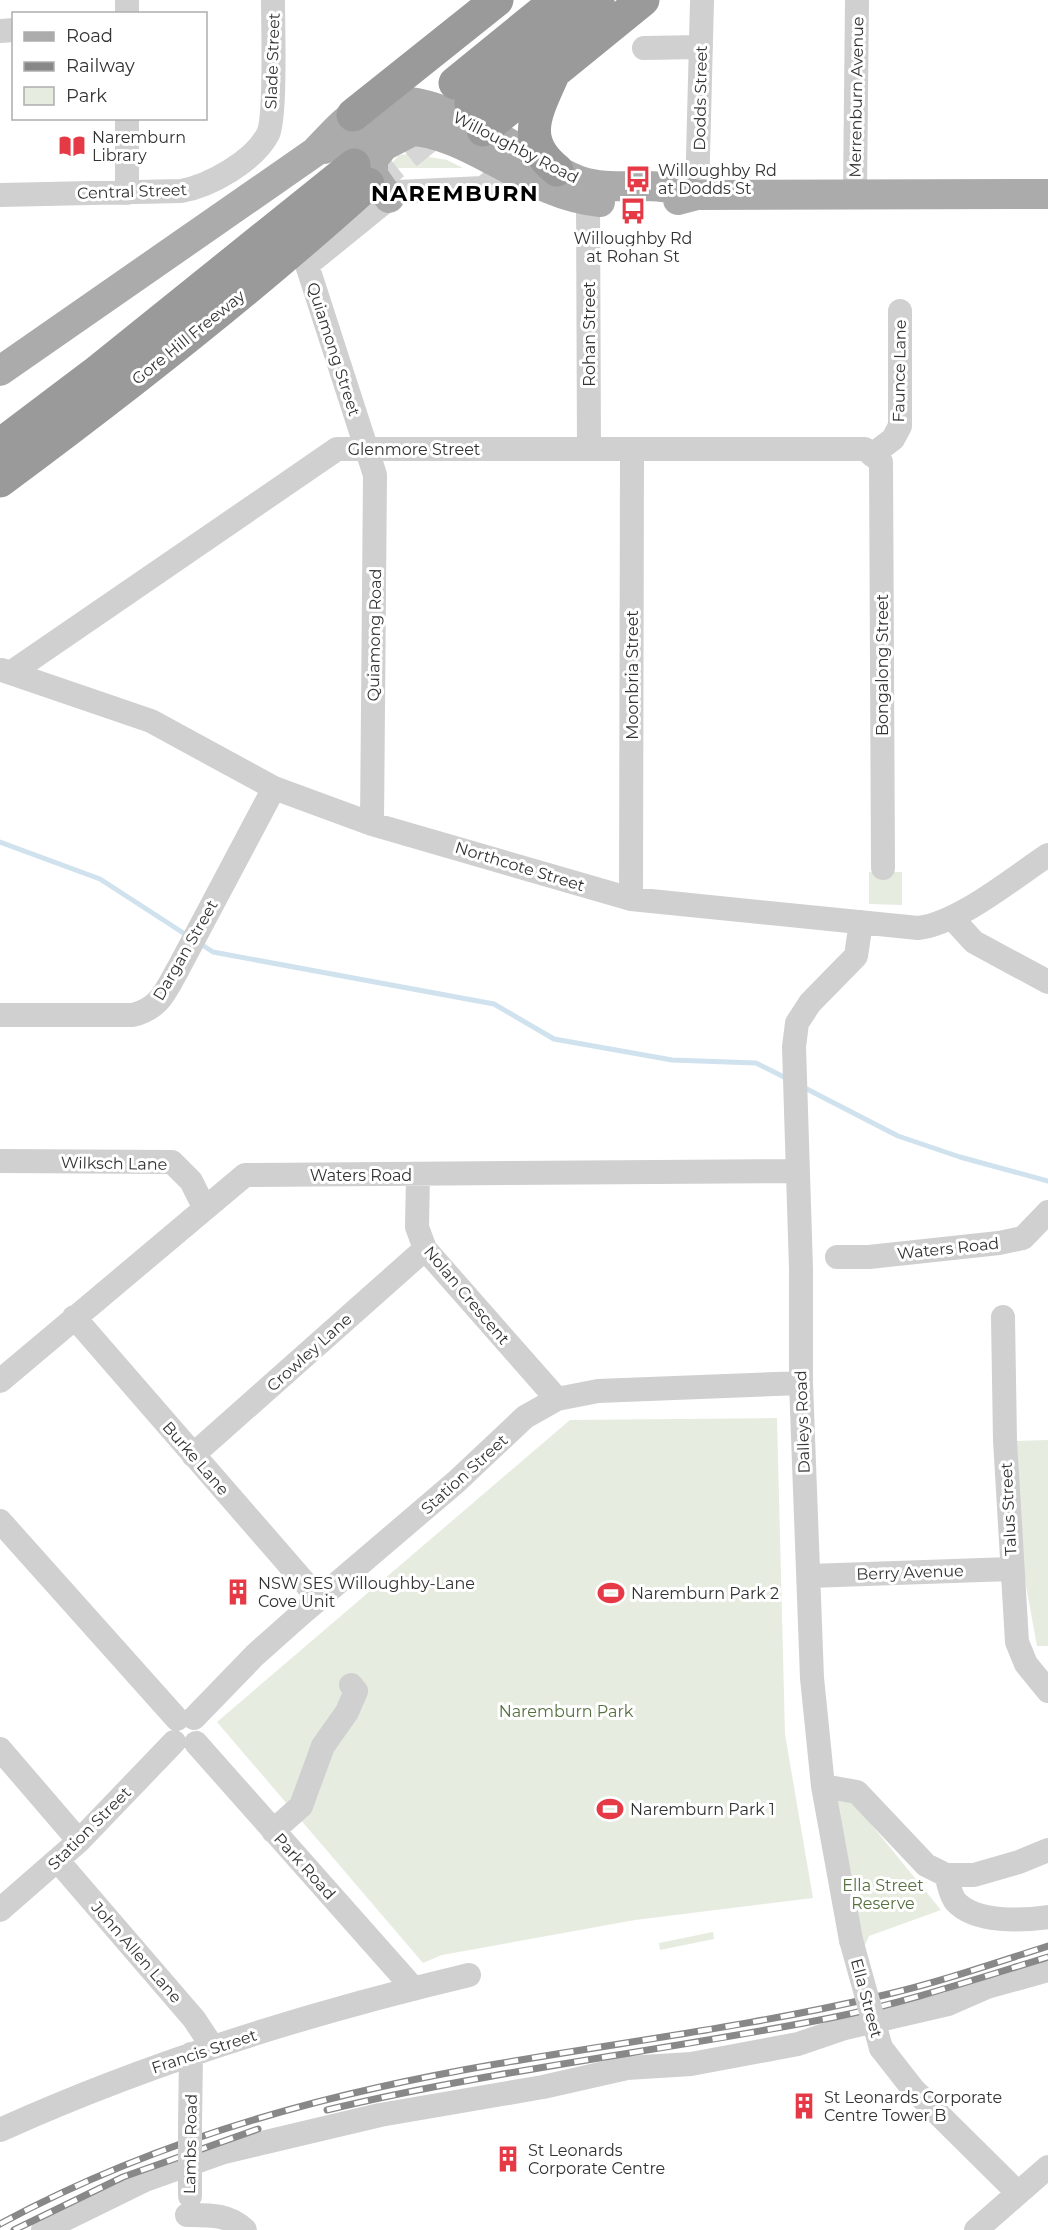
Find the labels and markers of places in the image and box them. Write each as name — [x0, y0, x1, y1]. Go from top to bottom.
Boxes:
place label: Naremburn Library — [92, 128, 186, 165]
library icon: Naremburn Library — [57, 131, 87, 161]
place label: Willoughby Rd at Dodds St — [658, 161, 777, 198]
bus stop icon: Willoughby Rd at Dodds St — [623, 164, 653, 194]
bus stop icon: Willoughby Rd at Rohan St — [618, 196, 648, 226]
place label: Willoughby Rd at Rohan St — [574, 229, 692, 266]
place label: NSW SES Willoughby-Lane Cove Unit — [258, 1574, 475, 1611]
building icon: NSW SES Willoughby-Lane Cove Unit — [223, 1577, 253, 1607]
sports icon: Naremburn Park 2 — [596, 1578, 626, 1608]
place label: Naremburn Park 2 — [631, 1584, 779, 1603]
sports icon: Naremburn Park 1 — [595, 1794, 625, 1824]
place label: Naremburn Park 1 — [630, 1800, 775, 1819]
place label: St Leonards Corporate Centre Tower B — [824, 2088, 1002, 2125]
building icon: St Leonards Corporate Centre Tower B — [789, 2091, 819, 2121]
place label: St Leonards Corporate Centre — [528, 2141, 665, 2178]
building icon: St Leonards Corporate Centre — [493, 2144, 523, 2174]

